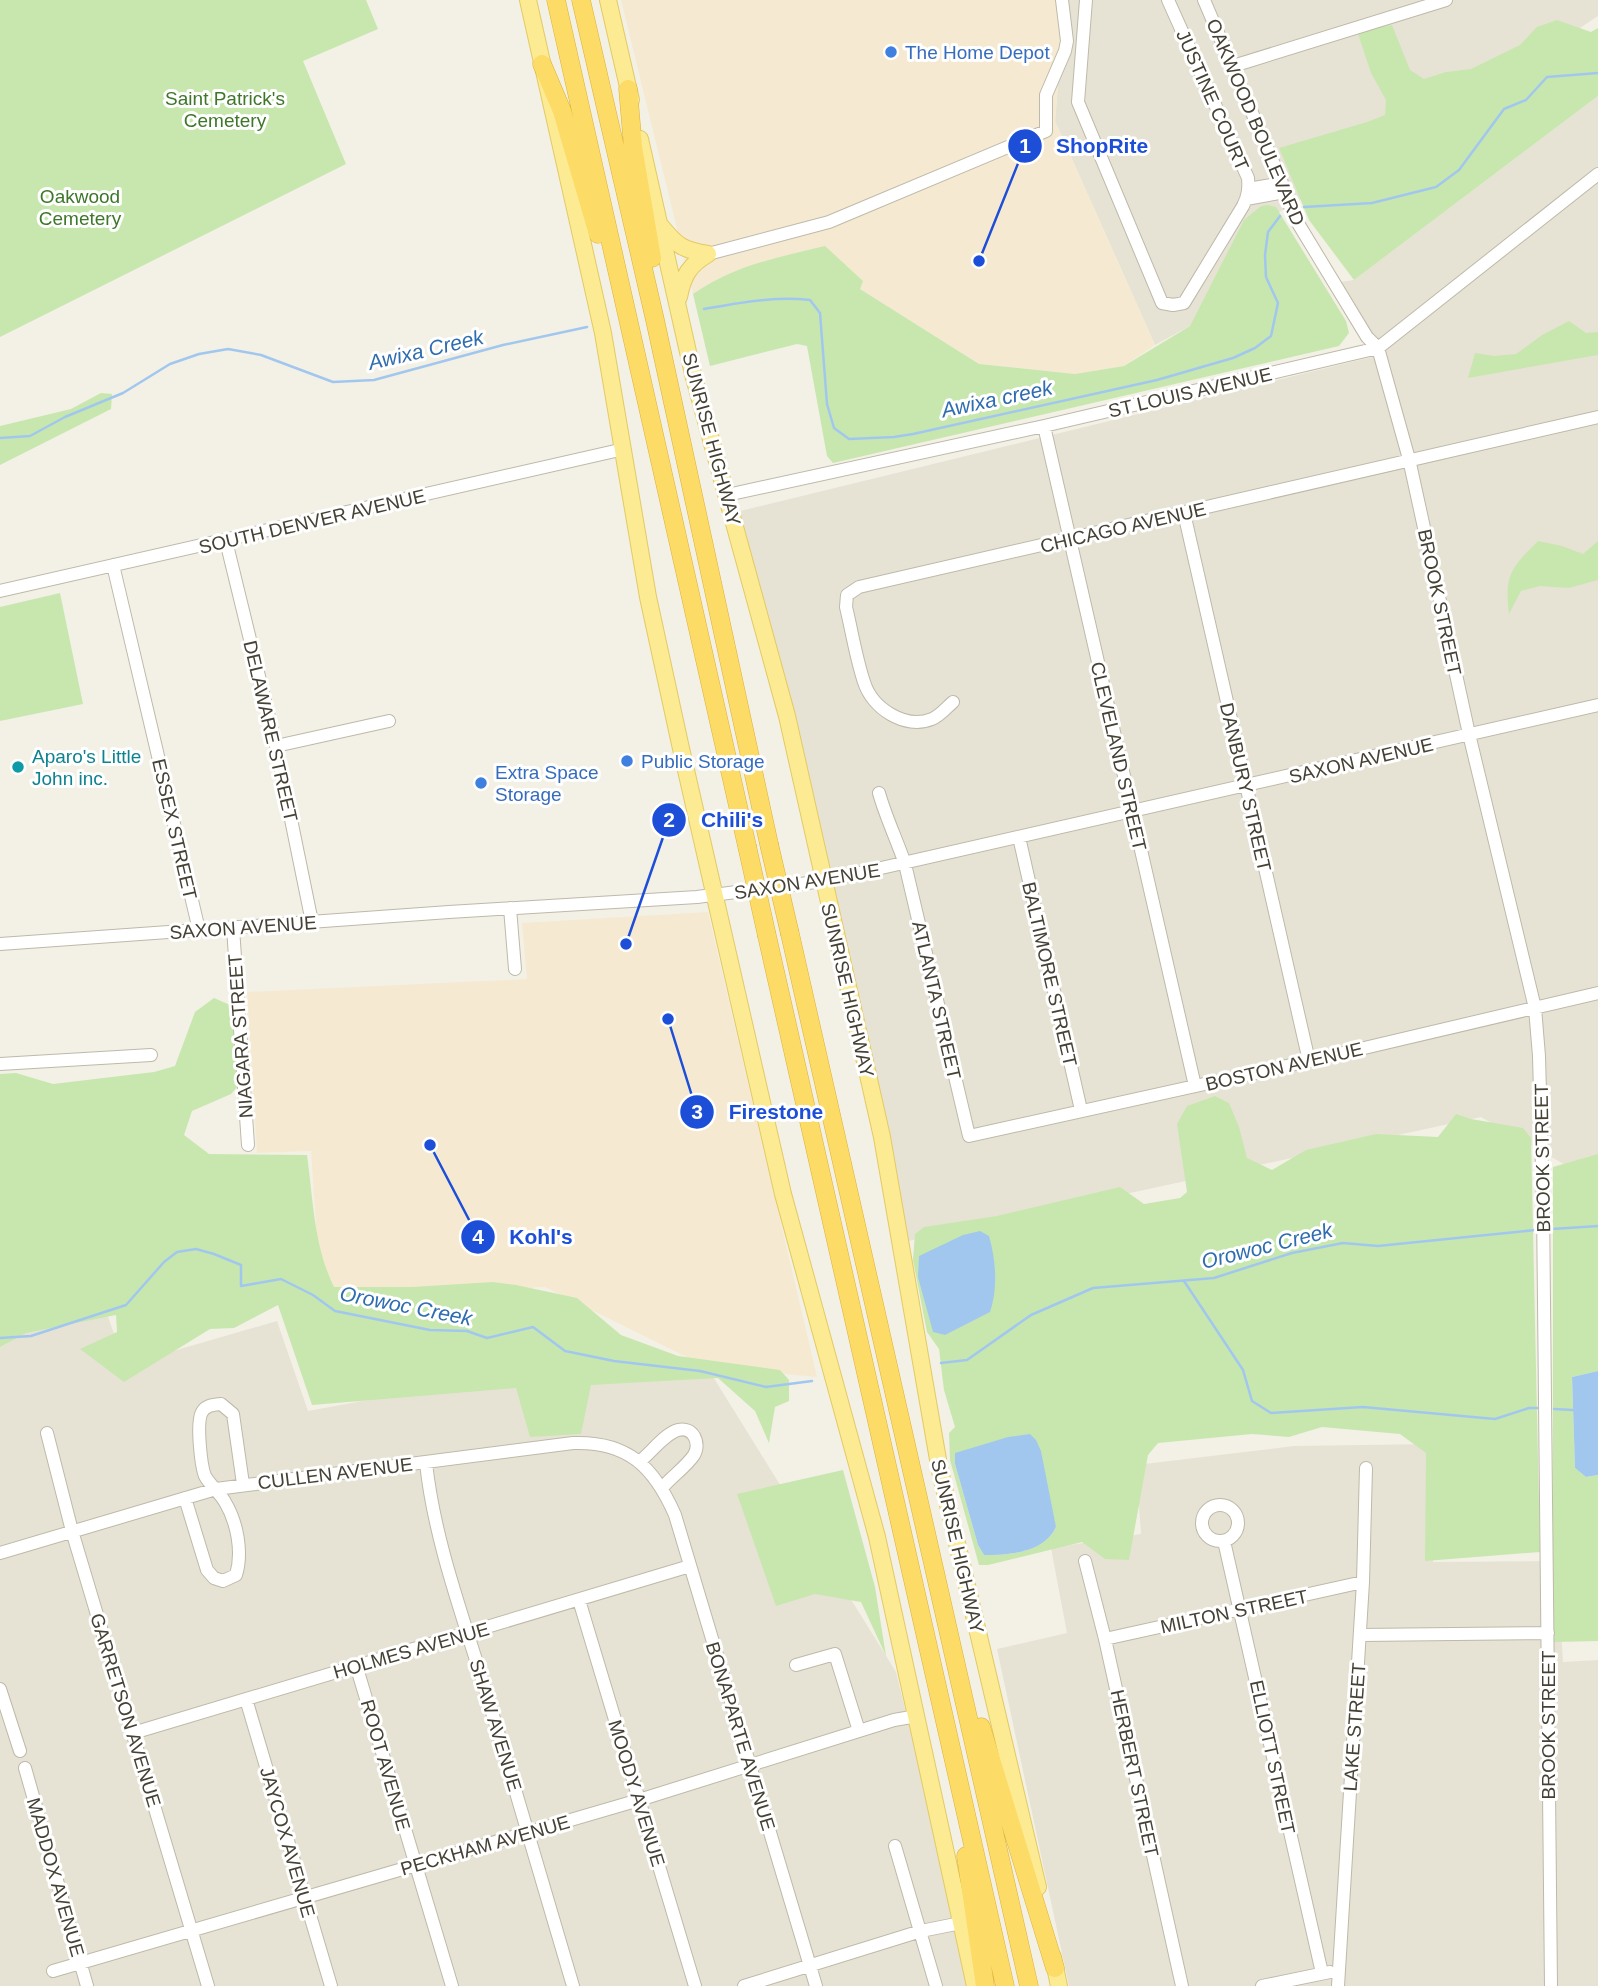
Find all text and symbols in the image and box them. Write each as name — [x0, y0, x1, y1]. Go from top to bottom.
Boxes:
street label: OAKWOOD BOULEVARD — [1202, 16, 1309, 229]
street label: JUSTINE COURT — [1172, 27, 1253, 174]
place label: The Home Depot — [905, 42, 1050, 63]
marker: The Home Depot — [883, 44, 899, 60]
park label: Saint Patrick's Cemetery — [165, 88, 285, 131]
callout: ShopRite — [1007, 125, 1162, 167]
text: 1 — [1019, 134, 1031, 157]
text: ShopRite — [1056, 134, 1148, 157]
park label: Oakwood Cemetery — [39, 186, 122, 229]
water label: Awixa Creek — [364, 325, 487, 374]
street label: SUNRISE HIGHWAY — [678, 350, 745, 528]
street label: ST LOUIS AVENUE — [1106, 363, 1274, 422]
water label: Awixa creek — [937, 375, 1056, 422]
street label: SOUTH DENVER AVENUE — [197, 485, 427, 558]
street label: CHICAGO AVENUE — [1038, 498, 1208, 557]
street label: BROOK STREET — [1414, 527, 1465, 677]
street label: DELAWARE STREET — [239, 638, 302, 824]
street label: CLEVELAND STREET — [1087, 660, 1151, 853]
street label: DANBURY STREET — [1216, 701, 1275, 874]
street label: SAXON AVENUE — [1287, 734, 1435, 787]
place label: Aparo's Little John inc. — [32, 746, 141, 789]
place label: Public Storage — [641, 751, 765, 772]
marker: Public Storage — [619, 753, 635, 769]
street label: ESSEX STREET — [148, 757, 201, 902]
marker: Aparo's Little John inc. — [10, 759, 26, 775]
place label: Extra Space Storage — [495, 762, 599, 805]
marker: Extra Space Storage — [473, 775, 489, 791]
callout: Chili's — [652, 799, 777, 841]
text: 2 — [663, 808, 675, 831]
text: Chili's — [701, 808, 763, 831]
street label: SAXON AVENUE — [733, 860, 882, 903]
street label: BALTIMORE STREET — [1018, 880, 1081, 1069]
street label: SUNRISE HIGHWAY — [817, 901, 878, 1080]
street label: SAXON AVENUE — [169, 912, 317, 943]
street label: ATLANTA STREET — [908, 919, 965, 1082]
street label: NIAGARA STREET — [224, 953, 257, 1119]
street label: BOSTON AVENUE — [1203, 1038, 1365, 1095]
street label: BROOK STREET — [1531, 1083, 1554, 1233]
callout: Firestone — [680, 1091, 837, 1133]
text: 3 — [691, 1100, 703, 1123]
text: Firestone — [729, 1100, 823, 1123]
callout: Kohl's — [460, 1216, 587, 1258]
water label: Orowoc Creek — [1199, 1218, 1336, 1273]
text: 4 — [472, 1225, 484, 1248]
text: Kohl's — [509, 1225, 573, 1248]
water label: Orowoc Creek — [338, 1281, 476, 1330]
street label: CULLEN AVENUE — [256, 1454, 414, 1493]
street label: SUNRISE HIGHWAY — [927, 1457, 988, 1636]
street label: MILTON STREET — [1158, 1586, 1310, 1637]
street label: GARRETSON AVENUE — [86, 1611, 165, 1809]
street label: HOLMES AVENUE — [331, 1618, 492, 1683]
street label: BONAPARTE AVENUE — [702, 1639, 779, 1833]
street label: BROOK STREET — [1538, 1650, 1559, 1799]
street label: SHAW AVENUE — [465, 1656, 526, 1794]
street label: LAKE STREET — [1340, 1662, 1369, 1792]
street label: ELLIOTT STREET — [1246, 1678, 1299, 1836]
street label: HERBERT STREET — [1107, 1688, 1163, 1859]
street label: ROOT AVENUE — [357, 1697, 414, 1833]
street label: MOODY AVENUE — [604, 1717, 669, 1869]
street label: JAYCOX AVENUE — [256, 1764, 319, 1920]
street label: MADDOX AVENUE — [23, 1795, 88, 1959]
street label: PECKHAM AVENUE — [398, 1811, 572, 1880]

